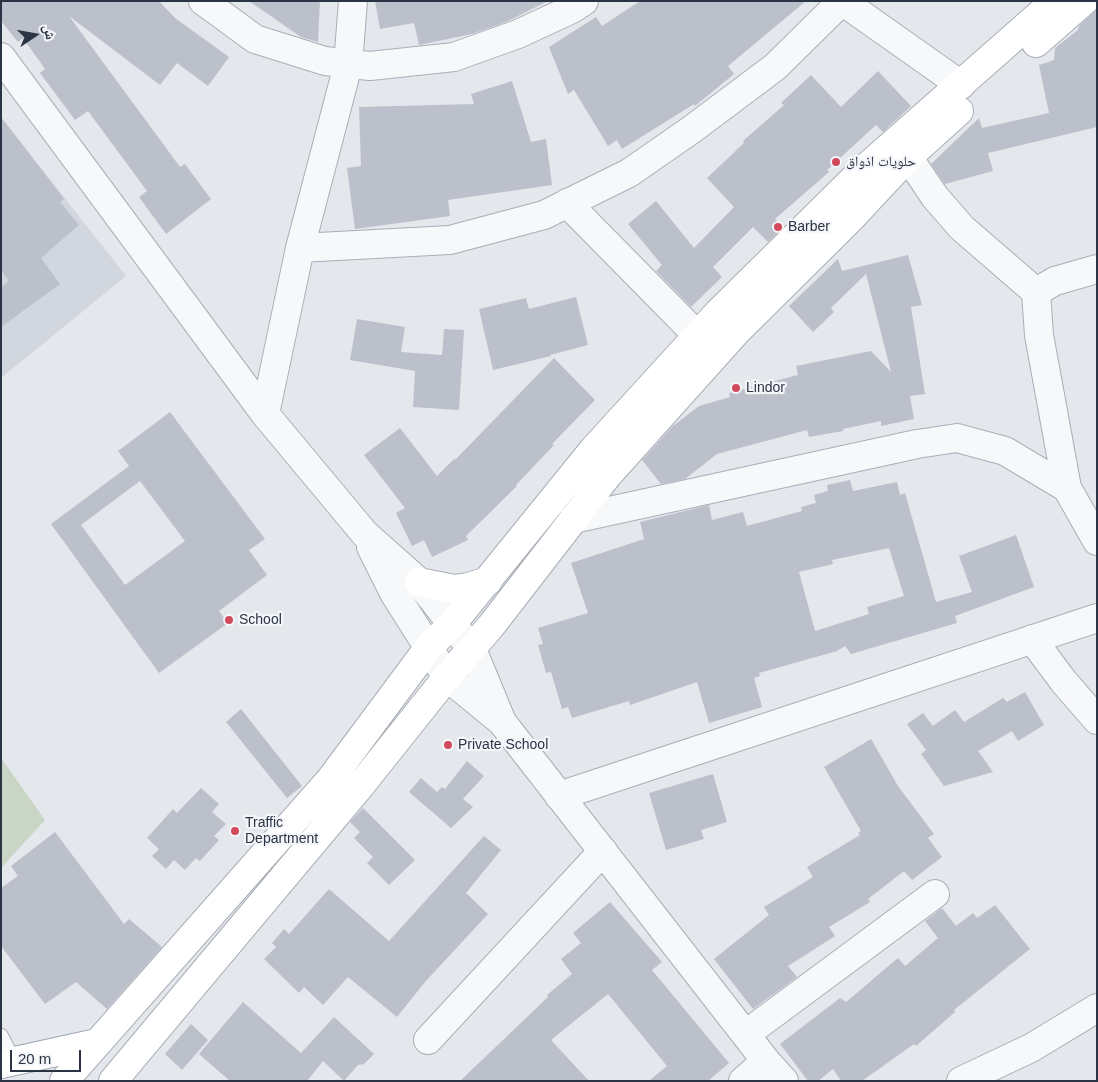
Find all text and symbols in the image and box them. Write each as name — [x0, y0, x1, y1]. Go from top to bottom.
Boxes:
north arrow — [10, 10, 60, 60]
text: ش — [40, 23, 59, 41]
place label: حلويات اذواق — [846, 154, 916, 170]
marker: حلويات اذواق — [830, 156, 842, 168]
place label: Barber — [788, 219, 830, 235]
marker: Barber — [772, 221, 784, 233]
place label: Lindor — [746, 380, 785, 396]
marker: Lindor — [730, 382, 742, 394]
place label: School — [239, 612, 282, 628]
marker: School — [223, 614, 235, 626]
place label: Private School — [458, 737, 548, 753]
marker: Private School — [442, 739, 454, 751]
place label: Traffic Department — [245, 815, 318, 848]
marker: Traffic Department — [229, 825, 241, 837]
scale bar — [12, 1040, 84, 1072]
text: 20 m — [18, 1050, 51, 1067]

